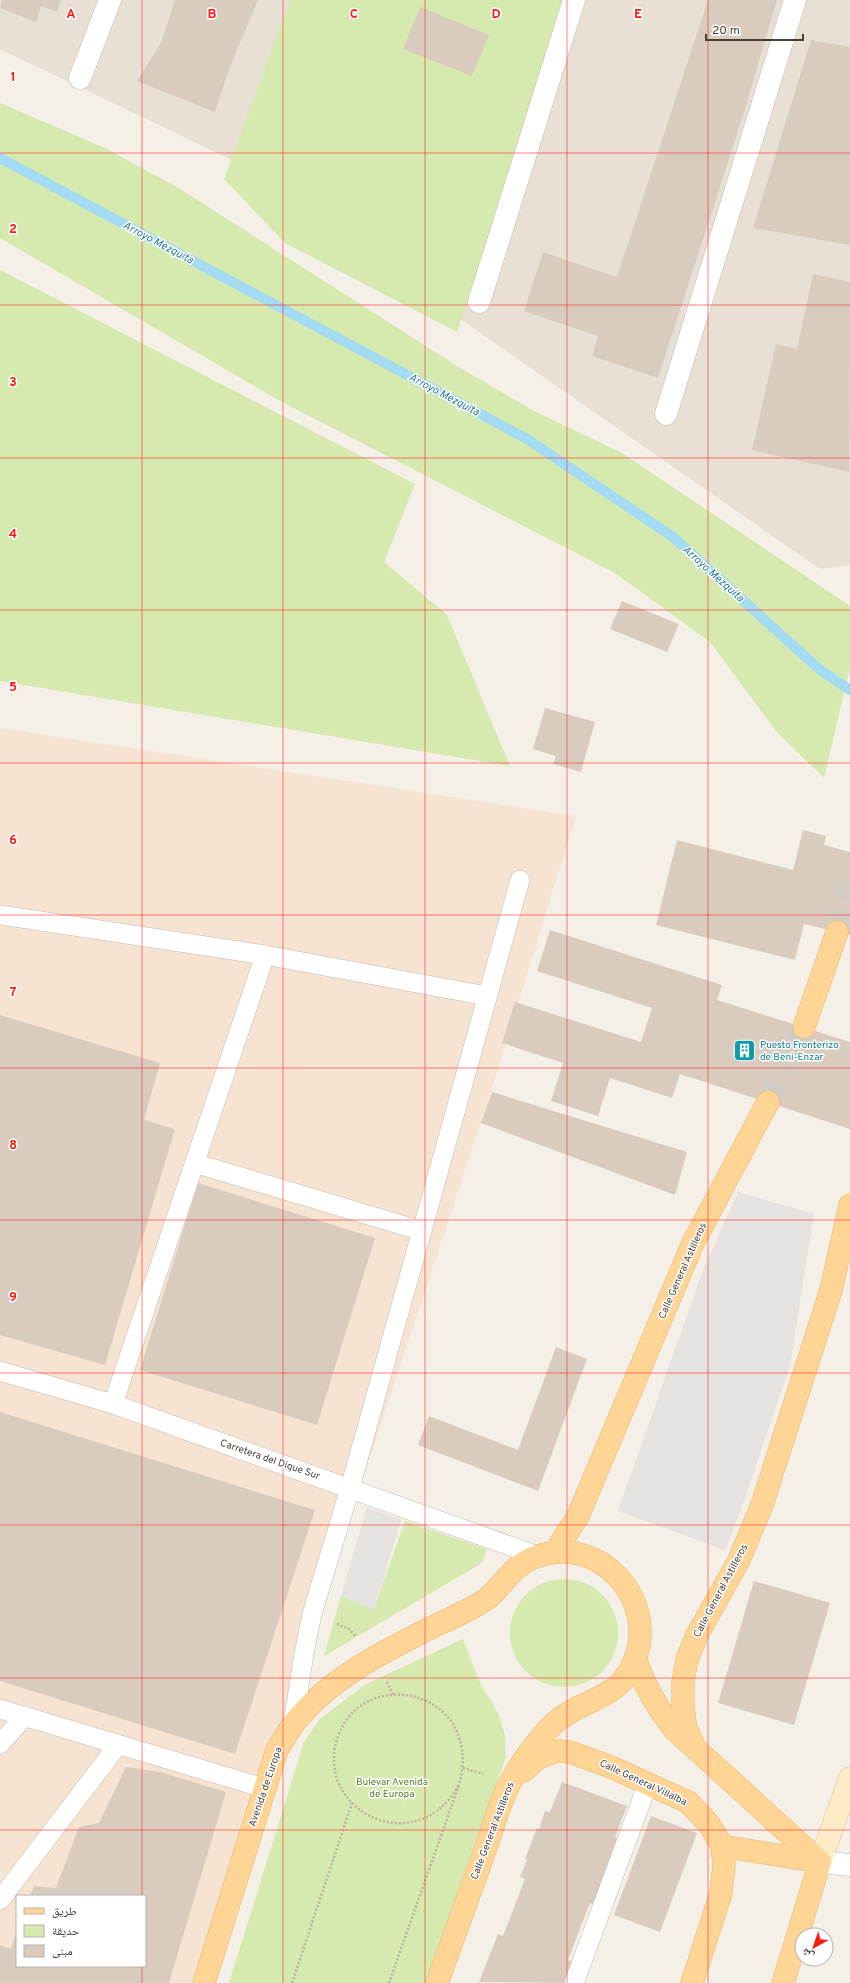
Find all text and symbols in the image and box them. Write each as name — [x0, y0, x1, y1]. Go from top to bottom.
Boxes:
text: A — [66, 7, 76, 23]
text: B — [208, 7, 217, 23]
text: C — [350, 7, 358, 23]
text: D — [491, 7, 501, 23]
text: E — [634, 7, 642, 23]
scale bar — [706, 16, 803, 42]
text: 20 m — [712, 23, 740, 39]
text: 1 — [10, 70, 16, 86]
water label: Arroyo Mezquita — [120, 219, 196, 268]
text: 2 — [9, 222, 17, 238]
water label: Arroyo Mezquita — [406, 371, 482, 420]
text: 3 — [9, 375, 17, 391]
text: 4 — [9, 527, 17, 543]
water label: Arroyo Mezquita — [679, 543, 747, 605]
text: 5 — [9, 680, 17, 696]
text: 6 — [9, 833, 17, 849]
text: 7 — [10, 985, 17, 1001]
building icon: Puesto Fronterizo de Beni-Enzar — [731, 1038, 757, 1064]
place label: Puesto Fronterizo de Beni-Enzar — [760, 1039, 839, 1064]
text: 8 — [9, 1138, 17, 1154]
street label: Calle General Astilleros — [656, 1221, 710, 1321]
text: 9 — [9, 1290, 17, 1306]
street label: Carretera del Dique Sur — [218, 1437, 322, 1483]
street label: Calle General Astilleros — [691, 1542, 751, 1640]
street label: Avenida de Europa — [246, 1745, 286, 1829]
street label: Calle General Villalba — [597, 1757, 689, 1809]
park label: Bulevar Avenida de Europa — [356, 1776, 428, 1801]
street label: Calle General Astilleros — [468, 1780, 518, 1882]
legend — [16, 1895, 146, 1967]
text: طريق — [52, 1904, 77, 1920]
text: حديقة — [52, 1924, 80, 1940]
north arrow — [794, 1927, 834, 1967]
text: مبنى — [52, 1944, 73, 1960]
text: ش — [799, 1945, 817, 1963]

